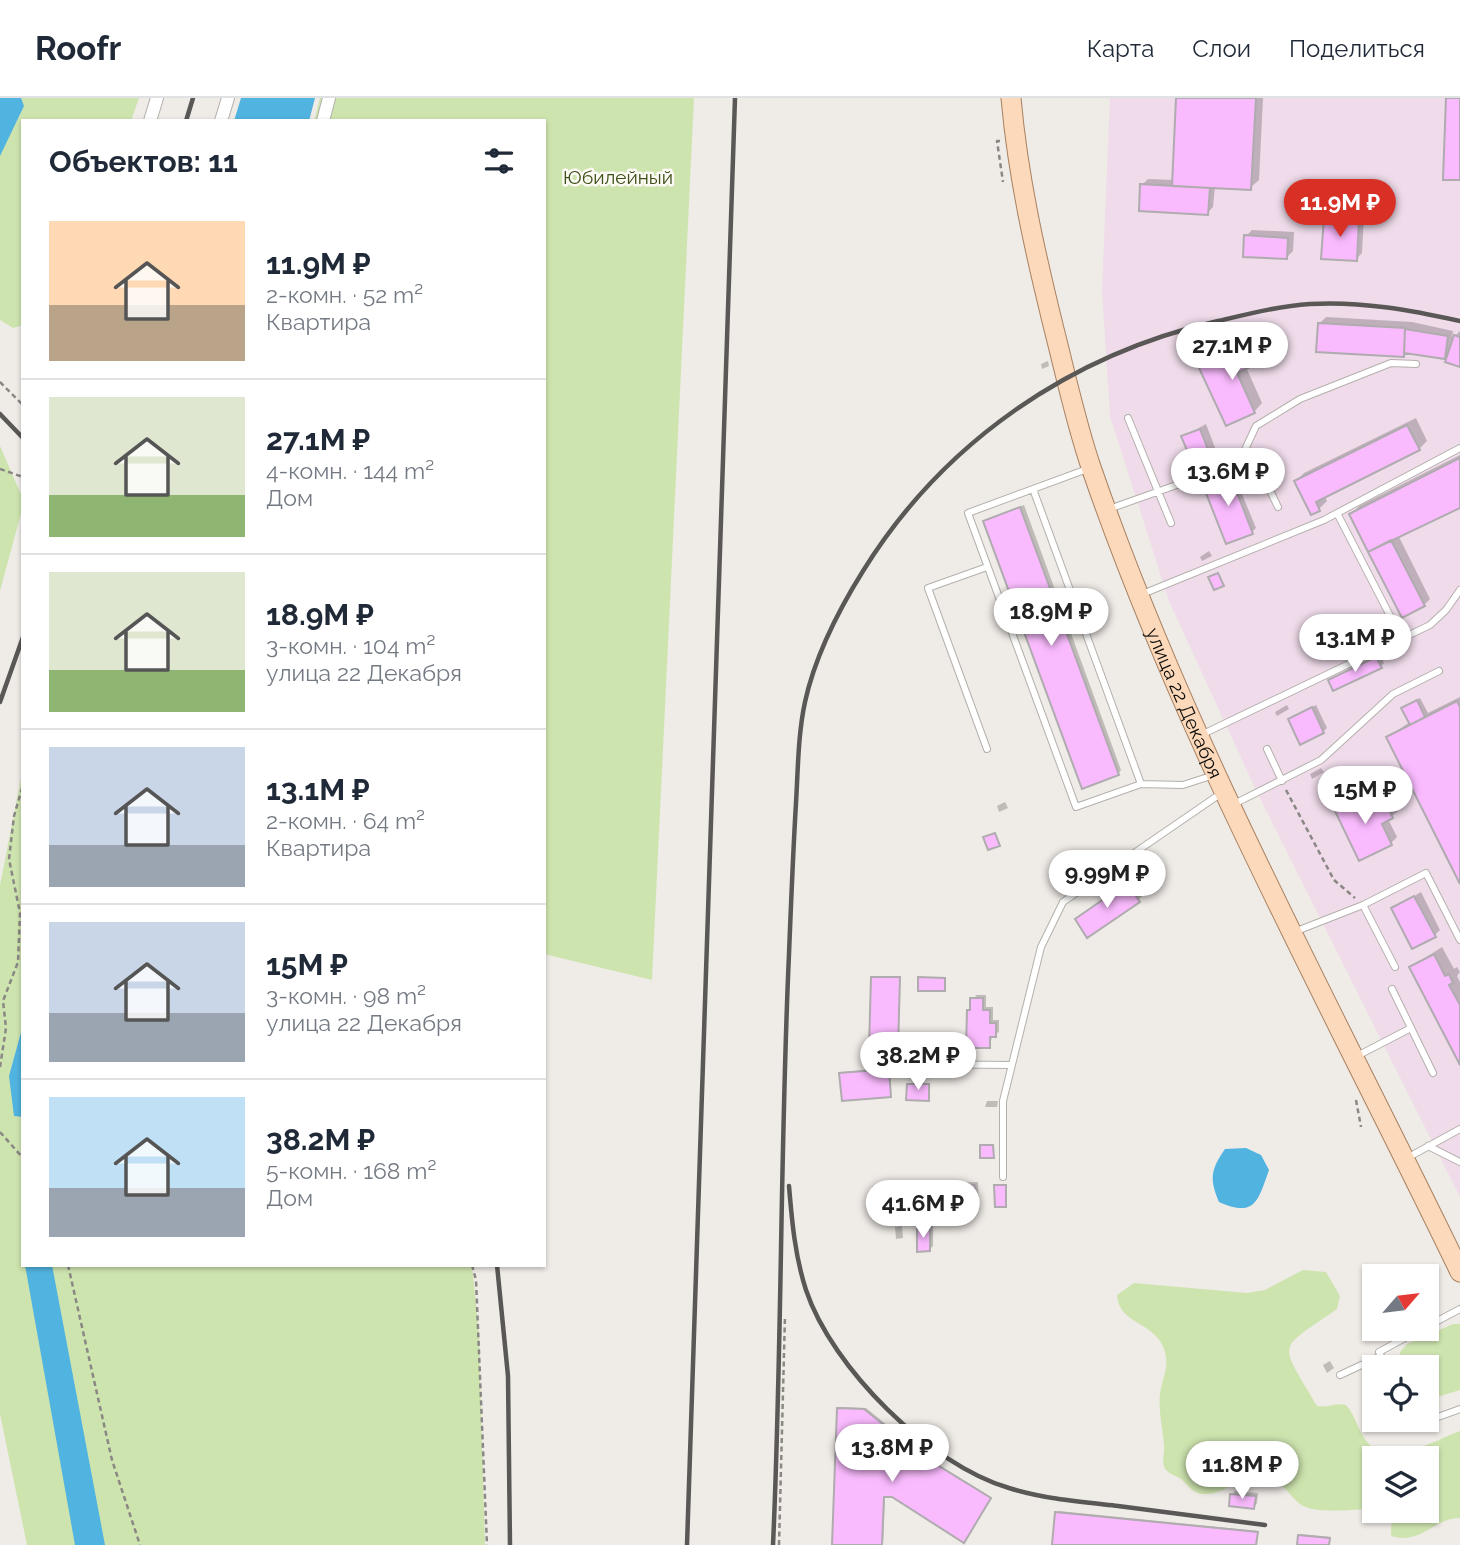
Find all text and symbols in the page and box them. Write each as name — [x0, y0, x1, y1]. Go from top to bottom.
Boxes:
text: Roofr — [35, 29, 121, 68]
text: Карта — [1087, 34, 1154, 63]
text: Слои — [1192, 34, 1251, 63]
text: Поделиться — [1289, 34, 1425, 63]
icon: filters — [480, 142, 518, 180]
text: Объектов: 11 — [49, 144, 238, 179]
park label: Юбилейный — [563, 166, 673, 188]
pin: 11.9M ₽ — [1275, 180, 1405, 239]
text: 11.9M ₽ — [1300, 188, 1380, 215]
text: 11.9M ₽ — [266, 246, 371, 281]
icon: home — [105, 249, 189, 333]
text: 2-комн. · 52 m² — [266, 281, 423, 308]
text: Квартира — [266, 308, 371, 335]
pin: 27.1M ₽ — [1167, 322, 1297, 382]
text: 27.1M ₽ — [1192, 331, 1272, 358]
text: 27.1M ₽ — [266, 422, 370, 457]
icon: home — [105, 425, 189, 509]
pin: 13.6M ₽ — [1163, 448, 1293, 508]
text: 4-комн. · 144 m² — [266, 457, 434, 484]
text: 13.6M ₽ — [1187, 457, 1269, 484]
text: Дом — [266, 484, 313, 511]
pin: 18.9M ₽ — [986, 588, 1116, 648]
text: 18.9M ₽ — [266, 597, 374, 632]
text: 18.9M ₽ — [1010, 597, 1092, 624]
icon: home — [105, 600, 189, 684]
pin: 13.1M ₽ — [1290, 614, 1420, 674]
text: 13.1M ₽ — [1315, 623, 1395, 650]
street label: улица 22 Декабря — [1142, 624, 1227, 782]
text: 3-комн. · 104 m² — [266, 632, 435, 659]
text: улица 22 Декабря — [266, 659, 462, 686]
pin: 15M ₽ — [1316, 766, 1414, 826]
text: 13.1M ₽ — [266, 772, 370, 807]
icon: home — [105, 775, 189, 859]
text: 15M ₽ — [1334, 775, 1396, 802]
text: 2-комн. · 64 m² — [266, 807, 425, 834]
text: Квартира — [266, 834, 371, 861]
pin: 9.99M ₽ — [1042, 850, 1172, 910]
text: 9.99M ₽ — [1065, 859, 1149, 886]
text: 15M ₽ — [266, 947, 348, 982]
icon: home — [105, 950, 189, 1034]
text: 3-комн. · 98 m² — [266, 982, 426, 1009]
text: улица 22 Декабря — [266, 1009, 462, 1036]
pin: 38.2M ₽ — [853, 1032, 983, 1092]
text: 38.2M ₽ — [876, 1041, 960, 1068]
text: 38.2M ₽ — [266, 1122, 375, 1157]
icon: home — [105, 1125, 189, 1209]
text: 5-комн. · 168 m² — [266, 1157, 436, 1184]
pin: 41.6M ₽ — [858, 1180, 988, 1240]
text: Дом — [266, 1184, 313, 1211]
text: 41.6M ₽ — [882, 1189, 964, 1216]
north arrow — [1362, 1264, 1438, 1340]
map controls — [1362, 1264, 1439, 1523]
button: locate — [1362, 1355, 1439, 1432]
pin: 13.8M ₽ — [827, 1424, 957, 1484]
text: 13.8M ₽ — [851, 1433, 933, 1460]
pin: 11.8M ₽ — [1177, 1442, 1307, 1501]
button: layers — [1362, 1446, 1439, 1523]
text: 11.8M ₽ — [1202, 1450, 1282, 1477]

